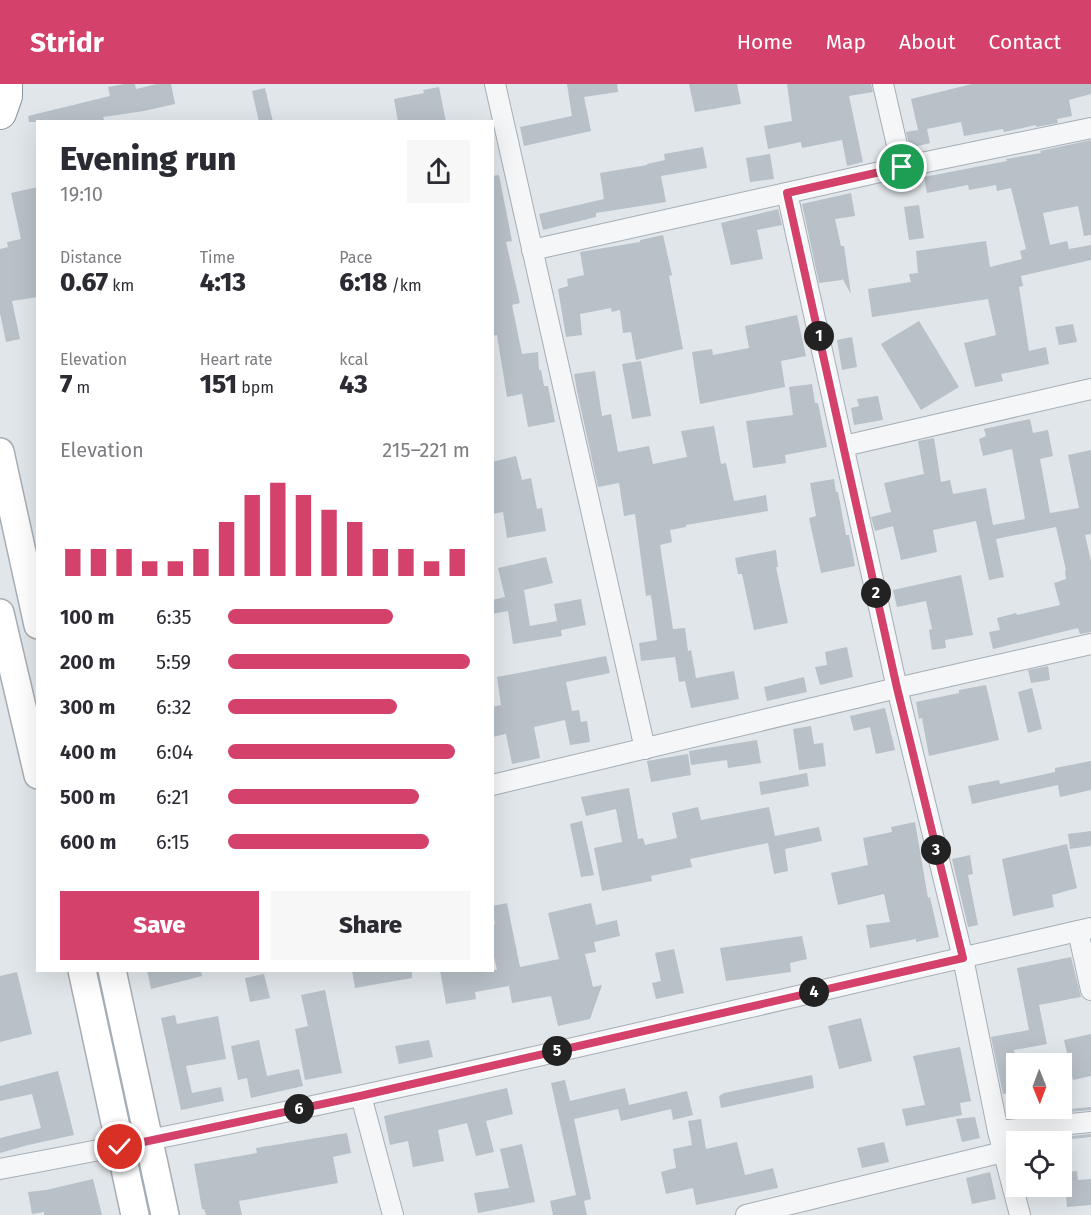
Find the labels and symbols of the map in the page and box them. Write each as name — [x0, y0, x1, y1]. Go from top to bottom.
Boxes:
pin — [876, 141, 927, 192]
pin: 1 — [804, 321, 834, 351]
pin: 2 — [861, 578, 891, 608]
pin: 3 — [921, 835, 951, 865]
pin: 4 — [799, 977, 829, 1007]
pin: 5 — [542, 1036, 572, 1066]
north arrow — [1006, 1053, 1072, 1119]
pin: 6 — [284, 1094, 314, 1124]
pin — [94, 1121, 145, 1172]

